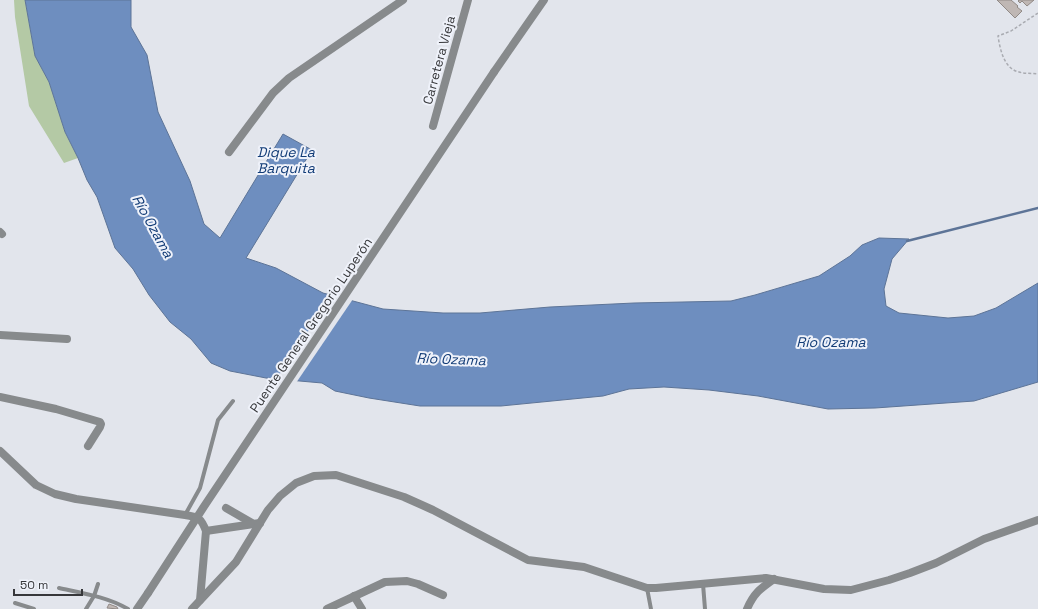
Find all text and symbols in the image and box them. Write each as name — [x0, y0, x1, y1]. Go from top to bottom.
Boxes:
street label: Carretera Vieja — [419, 13, 459, 106]
water label: Dique La Barquita — [257, 143, 316, 177]
water label: Río Ozama — [128, 191, 178, 261]
street label: Puente General Gregorio Luperón — [246, 234, 376, 416]
water label: Río Ozama — [796, 333, 867, 351]
water label: Río Ozama — [416, 349, 487, 369]
scale bar — [14, 571, 82, 597]
text: 50 m — [20, 577, 48, 593]

